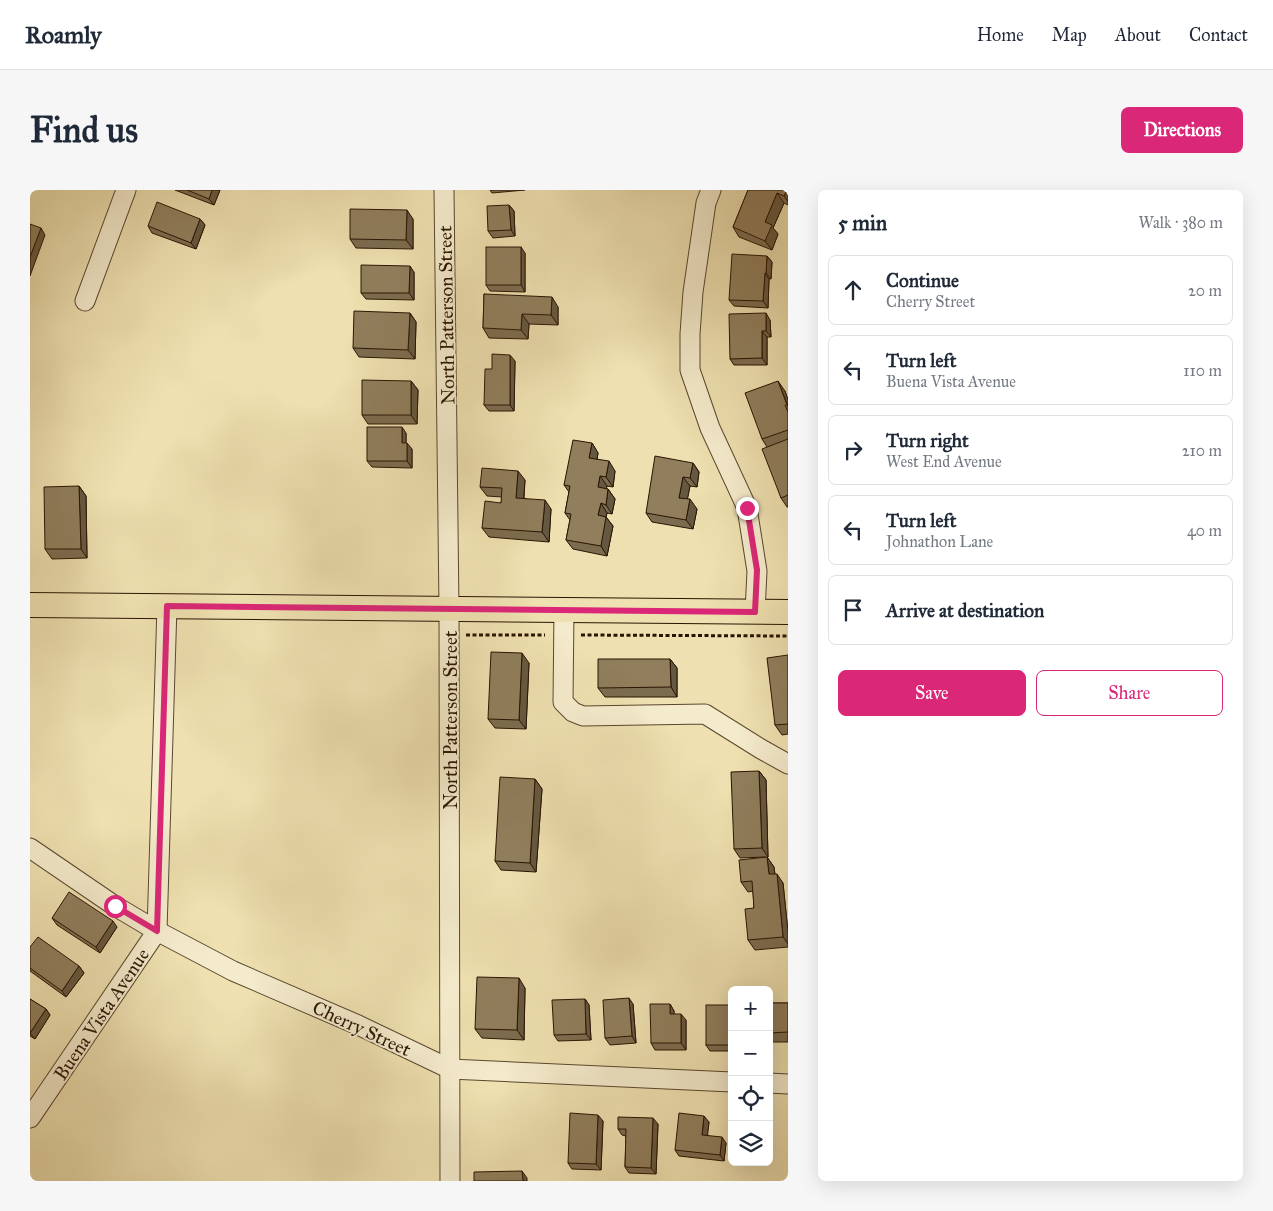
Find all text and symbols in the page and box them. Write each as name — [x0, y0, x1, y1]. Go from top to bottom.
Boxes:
text: Roamly — [25, 20, 102, 50]
text: Home — [977, 24, 1024, 46]
text: Map — [1052, 24, 1087, 46]
text: About — [1115, 24, 1161, 46]
text: Contact — [1189, 24, 1248, 46]
button: Directions — [1121, 107, 1243, 153]
text: Find us — [30, 109, 138, 152]
text: 5 min — [838, 210, 887, 236]
text: Walk · 380 m — [1139, 213, 1223, 232]
street label: North Patterson Street — [433, 225, 460, 405]
text: Continue — [886, 269, 959, 292]
icon: ahead — [839, 276, 867, 304]
text: 20 m — [1188, 281, 1222, 300]
text: Cherry Street — [886, 292, 975, 311]
text: Turn left — [886, 349, 956, 372]
icon: left — [839, 356, 867, 384]
text: 110 m — [1183, 361, 1222, 380]
text: Buena Vista Avenue — [886, 372, 1016, 391]
text: Turn right — [886, 429, 969, 452]
icon: right — [839, 436, 867, 464]
text: 210 m — [1182, 441, 1222, 460]
text: West End Avenue — [886, 452, 1002, 471]
route end — [736, 497, 759, 520]
text: Turn left — [886, 509, 956, 532]
icon: left — [839, 516, 867, 544]
text: 40 m — [1187, 521, 1222, 540]
text: Johnathon Lane — [886, 532, 993, 551]
icon: arrive — [839, 596, 867, 624]
text: Arrive at destination — [886, 599, 1044, 622]
street label: North Patterson Street — [439, 630, 462, 810]
button: Save — [838, 670, 1026, 716]
button: Share — [1036, 670, 1223, 716]
route start — [104, 895, 127, 918]
street label: Buena Vista Avenue — [49, 944, 154, 1085]
map controls — [728, 986, 773, 1166]
button: + — [728, 986, 773, 1031]
street label: Cherry Street — [309, 996, 415, 1061]
button: − — [728, 1031, 773, 1076]
button: locate — [728, 1076, 773, 1121]
button: layers — [728, 1121, 773, 1166]

